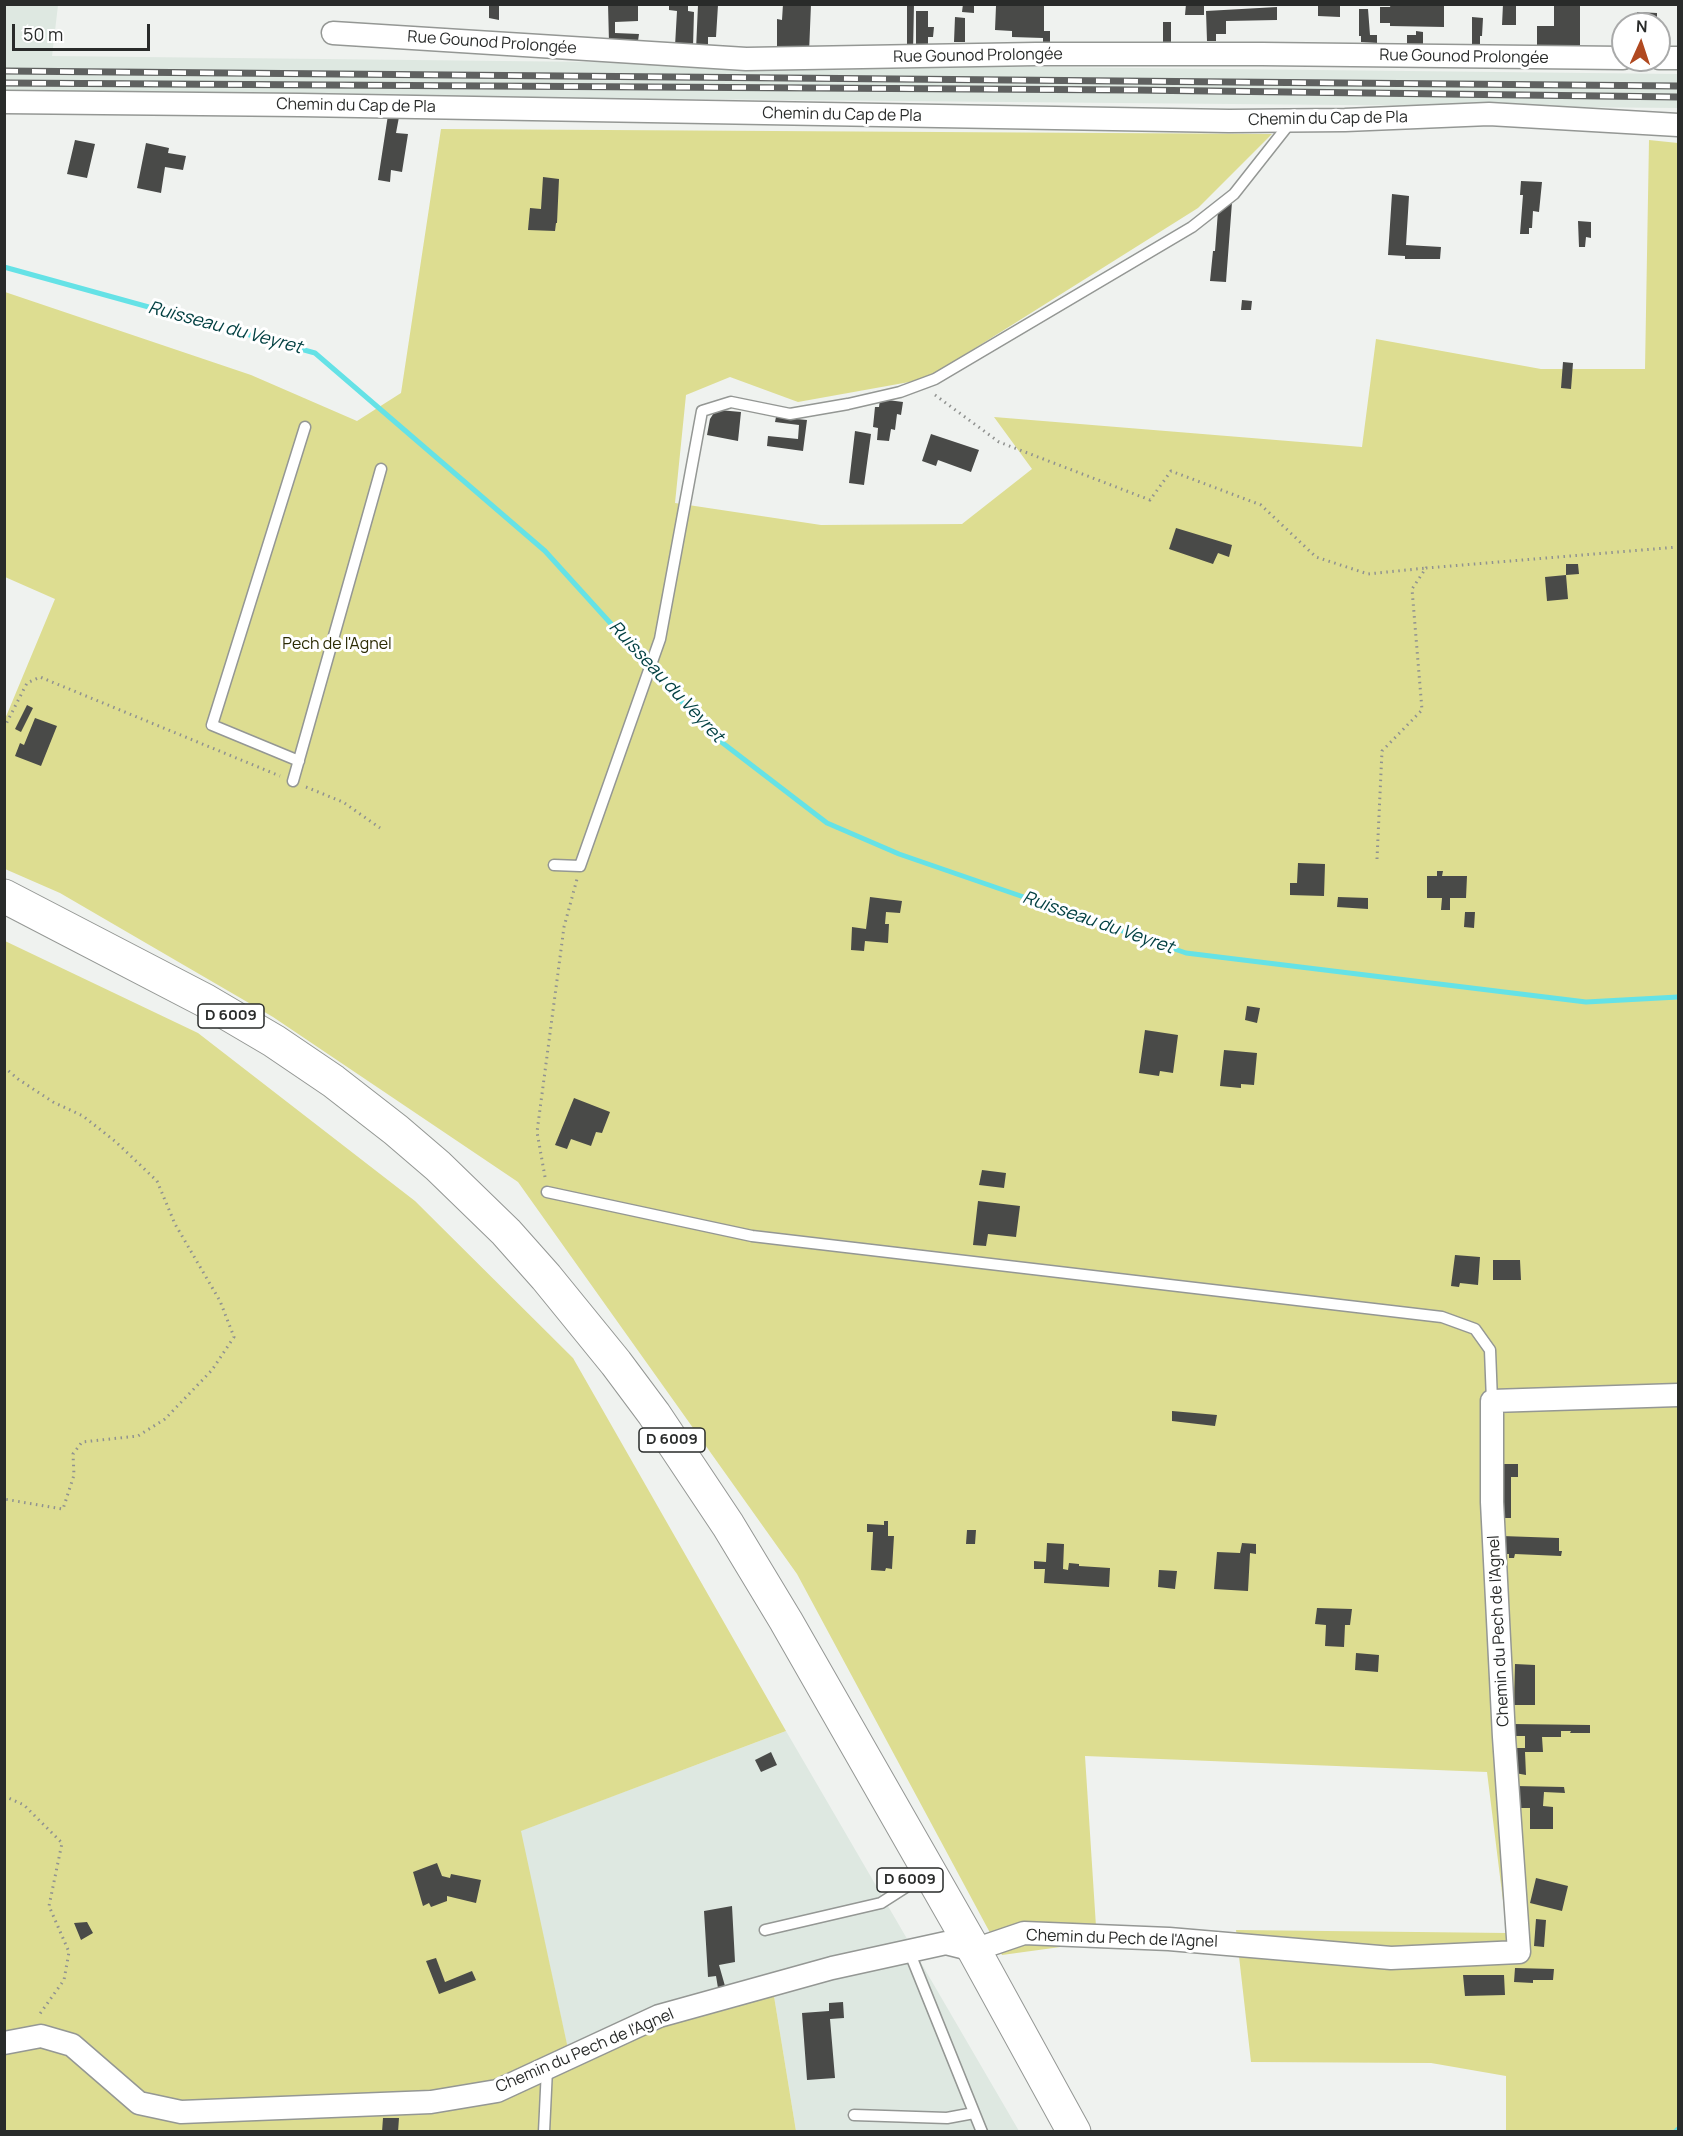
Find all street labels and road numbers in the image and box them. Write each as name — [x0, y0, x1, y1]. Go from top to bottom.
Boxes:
street label: Rue Gounod Prolongée — [407, 28, 577, 58]
street label: Rue Gounod Prolongée — [893, 45, 1063, 67]
street label: Rue Gounod Prolongée — [1379, 46, 1549, 68]
street label: Chemin du Cap de Pla — [276, 95, 436, 117]
street label: Chemin du Cap de Pla — [762, 104, 922, 126]
street label: Chemin du Cap de Pla — [1248, 108, 1408, 130]
road number: D 6009 — [198, 1004, 264, 1028]
road number: D 6009 — [639, 1428, 705, 1452]
street label: Chemin du Pech de l'Agnel — [1484, 1535, 1514, 1727]
road number: D 6009 — [877, 1868, 943, 1892]
street label: Chemin du Pech de l'Agnel — [1026, 1926, 1218, 1952]
street label: Chemin du Pech de l'Agnel — [493, 2005, 677, 2097]

